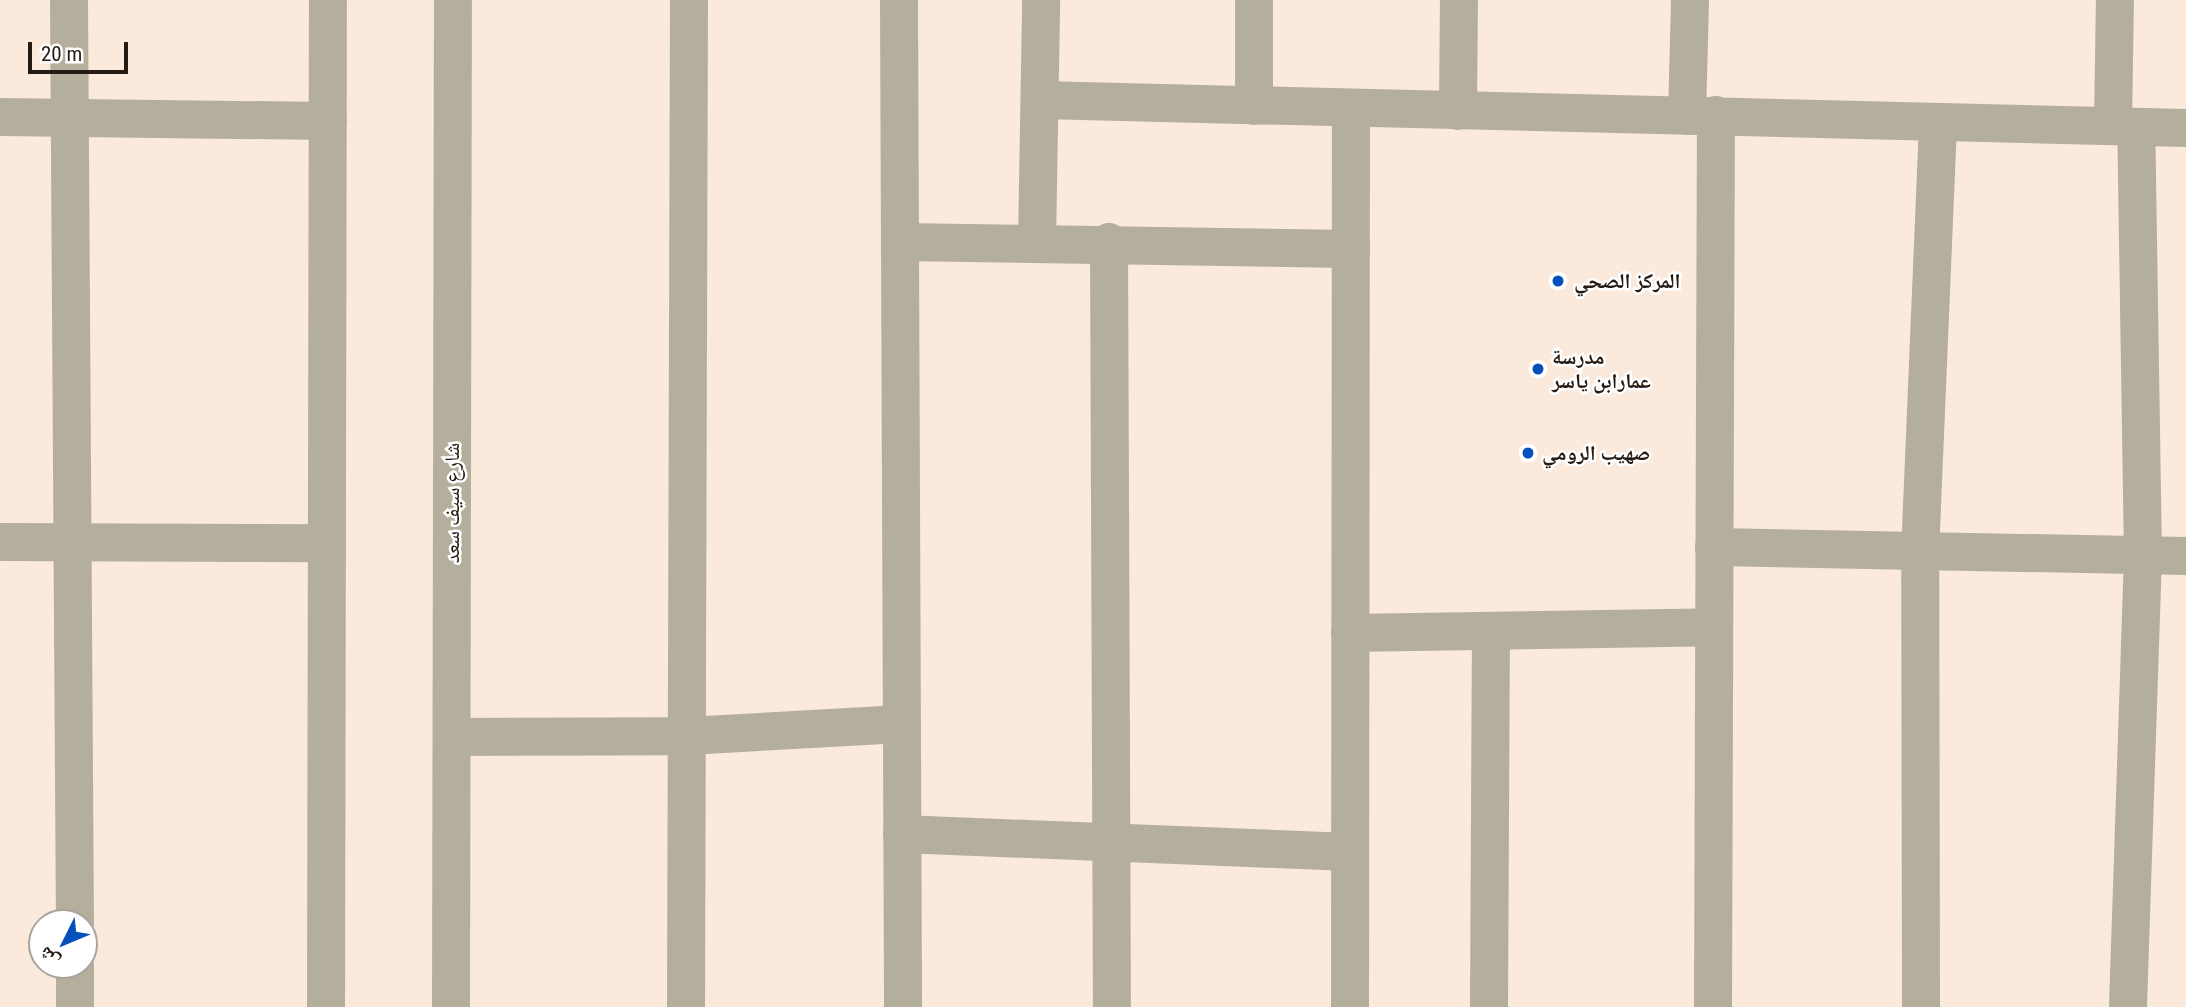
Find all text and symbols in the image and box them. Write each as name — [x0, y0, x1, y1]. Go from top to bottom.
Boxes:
scale bar — [32, 28, 131, 72]
text: 20 m — [41, 42, 82, 66]
place label: المركز الصحي — [1574, 268, 1681, 294]
marker: المركز الصحي — [1548, 271, 1568, 291]
place label: مدرسة عمارابن ياسر — [1552, 344, 1651, 394]
marker: مدرسة عمارابن ياسر — [1530, 361, 1546, 377]
place label: صهيب الرومي — [1542, 440, 1650, 466]
street label: شارع سيف سعد — [439, 443, 465, 563]
marker: صهيب الرومي — [1520, 445, 1536, 461]
north arrow — [28, 909, 98, 979]
text: ش — [33, 942, 64, 973]

